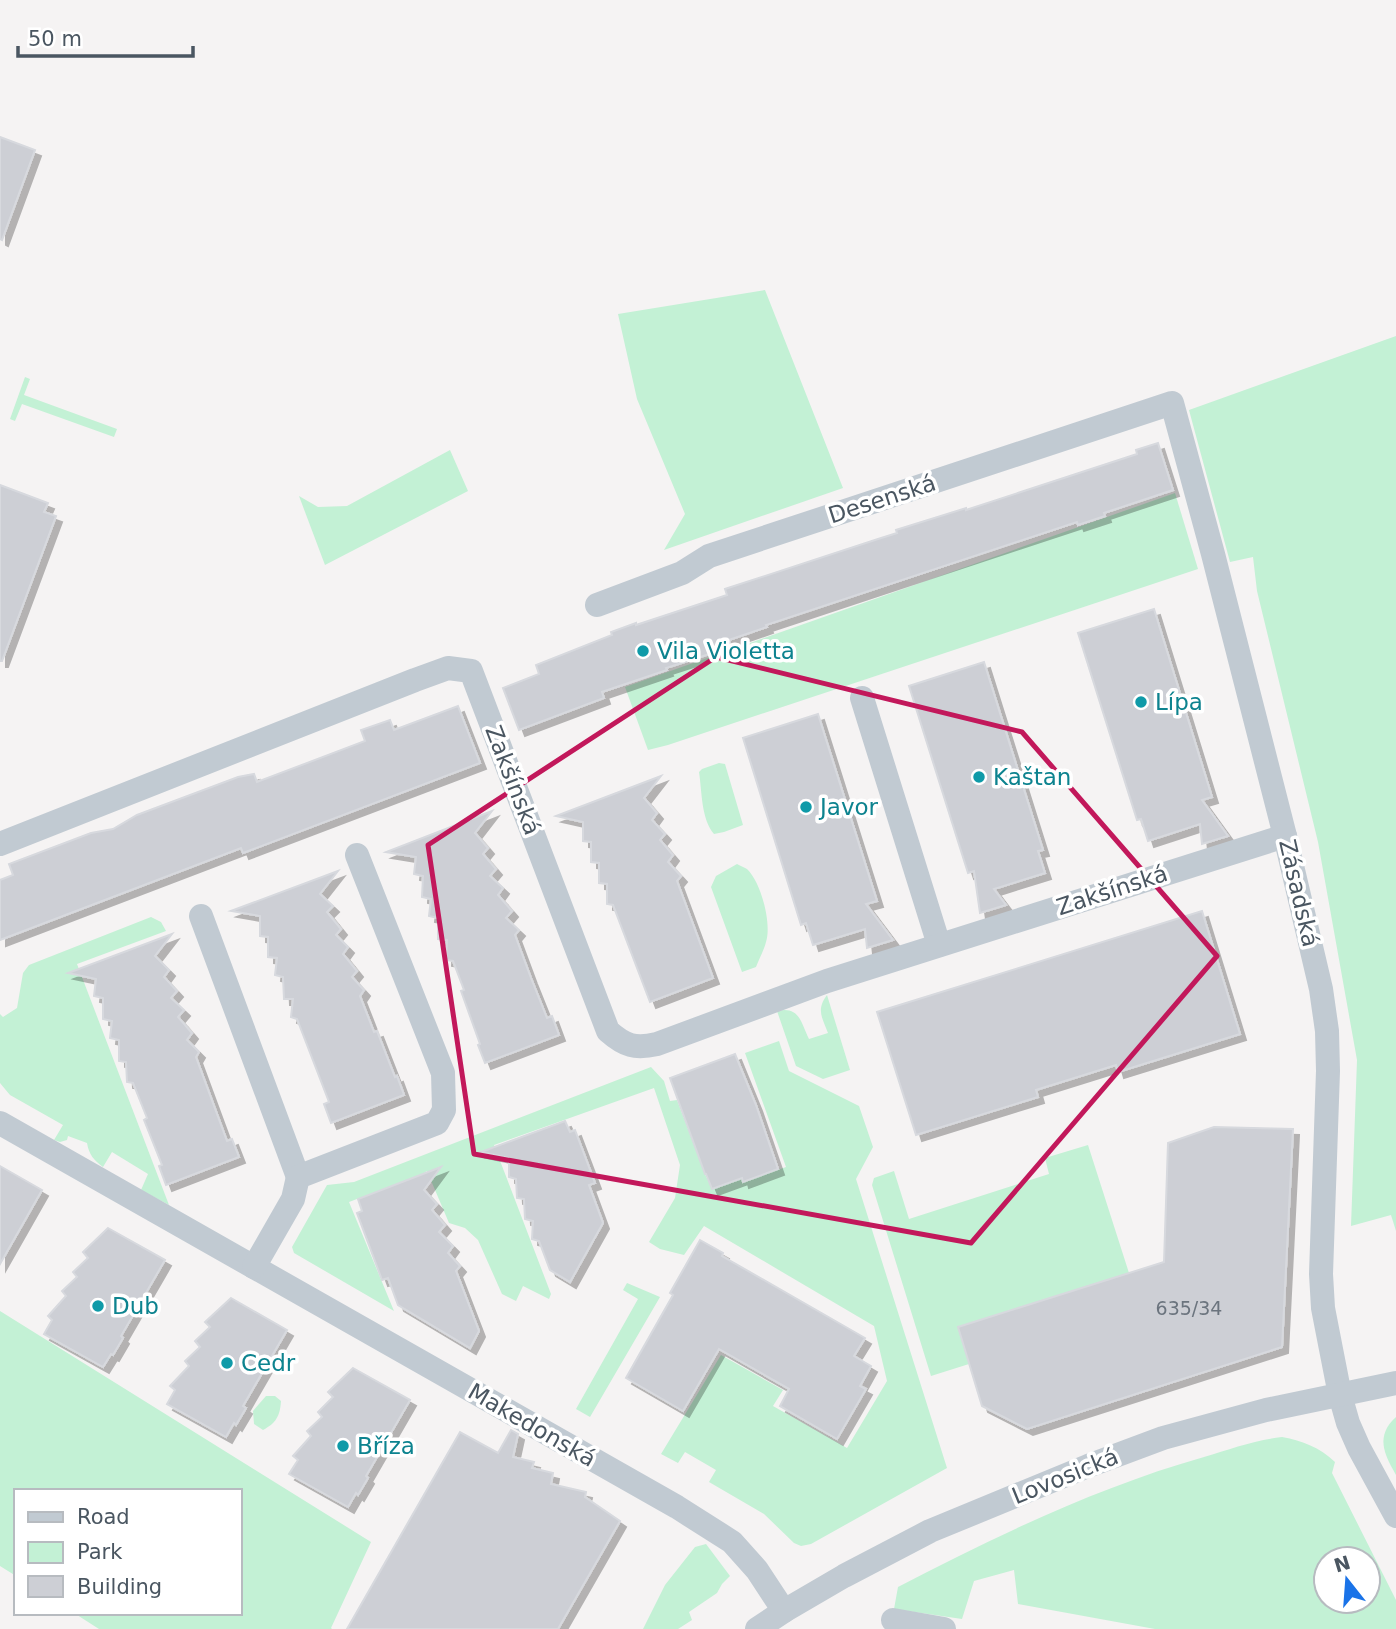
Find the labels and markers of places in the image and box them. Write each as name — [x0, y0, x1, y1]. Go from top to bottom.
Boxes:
place label: Vila Violetta — [657, 638, 795, 664]
marker: Vila Violetta — [635, 643, 651, 659]
place label: Lípa — [1155, 689, 1203, 715]
marker: Lípa — [1133, 694, 1149, 710]
place label: Kaštan — [993, 764, 1071, 790]
marker: Kaštan — [971, 769, 987, 785]
place label: Javor — [818, 794, 879, 820]
marker: Javor — [798, 799, 814, 815]
place label: Dub — [112, 1293, 159, 1319]
marker: Dub — [90, 1298, 106, 1314]
place label: Cedr — [241, 1350, 296, 1376]
marker: Cedr — [219, 1355, 235, 1371]
place label: Bříza — [357, 1433, 415, 1459]
marker: Bříza — [335, 1438, 351, 1454]

